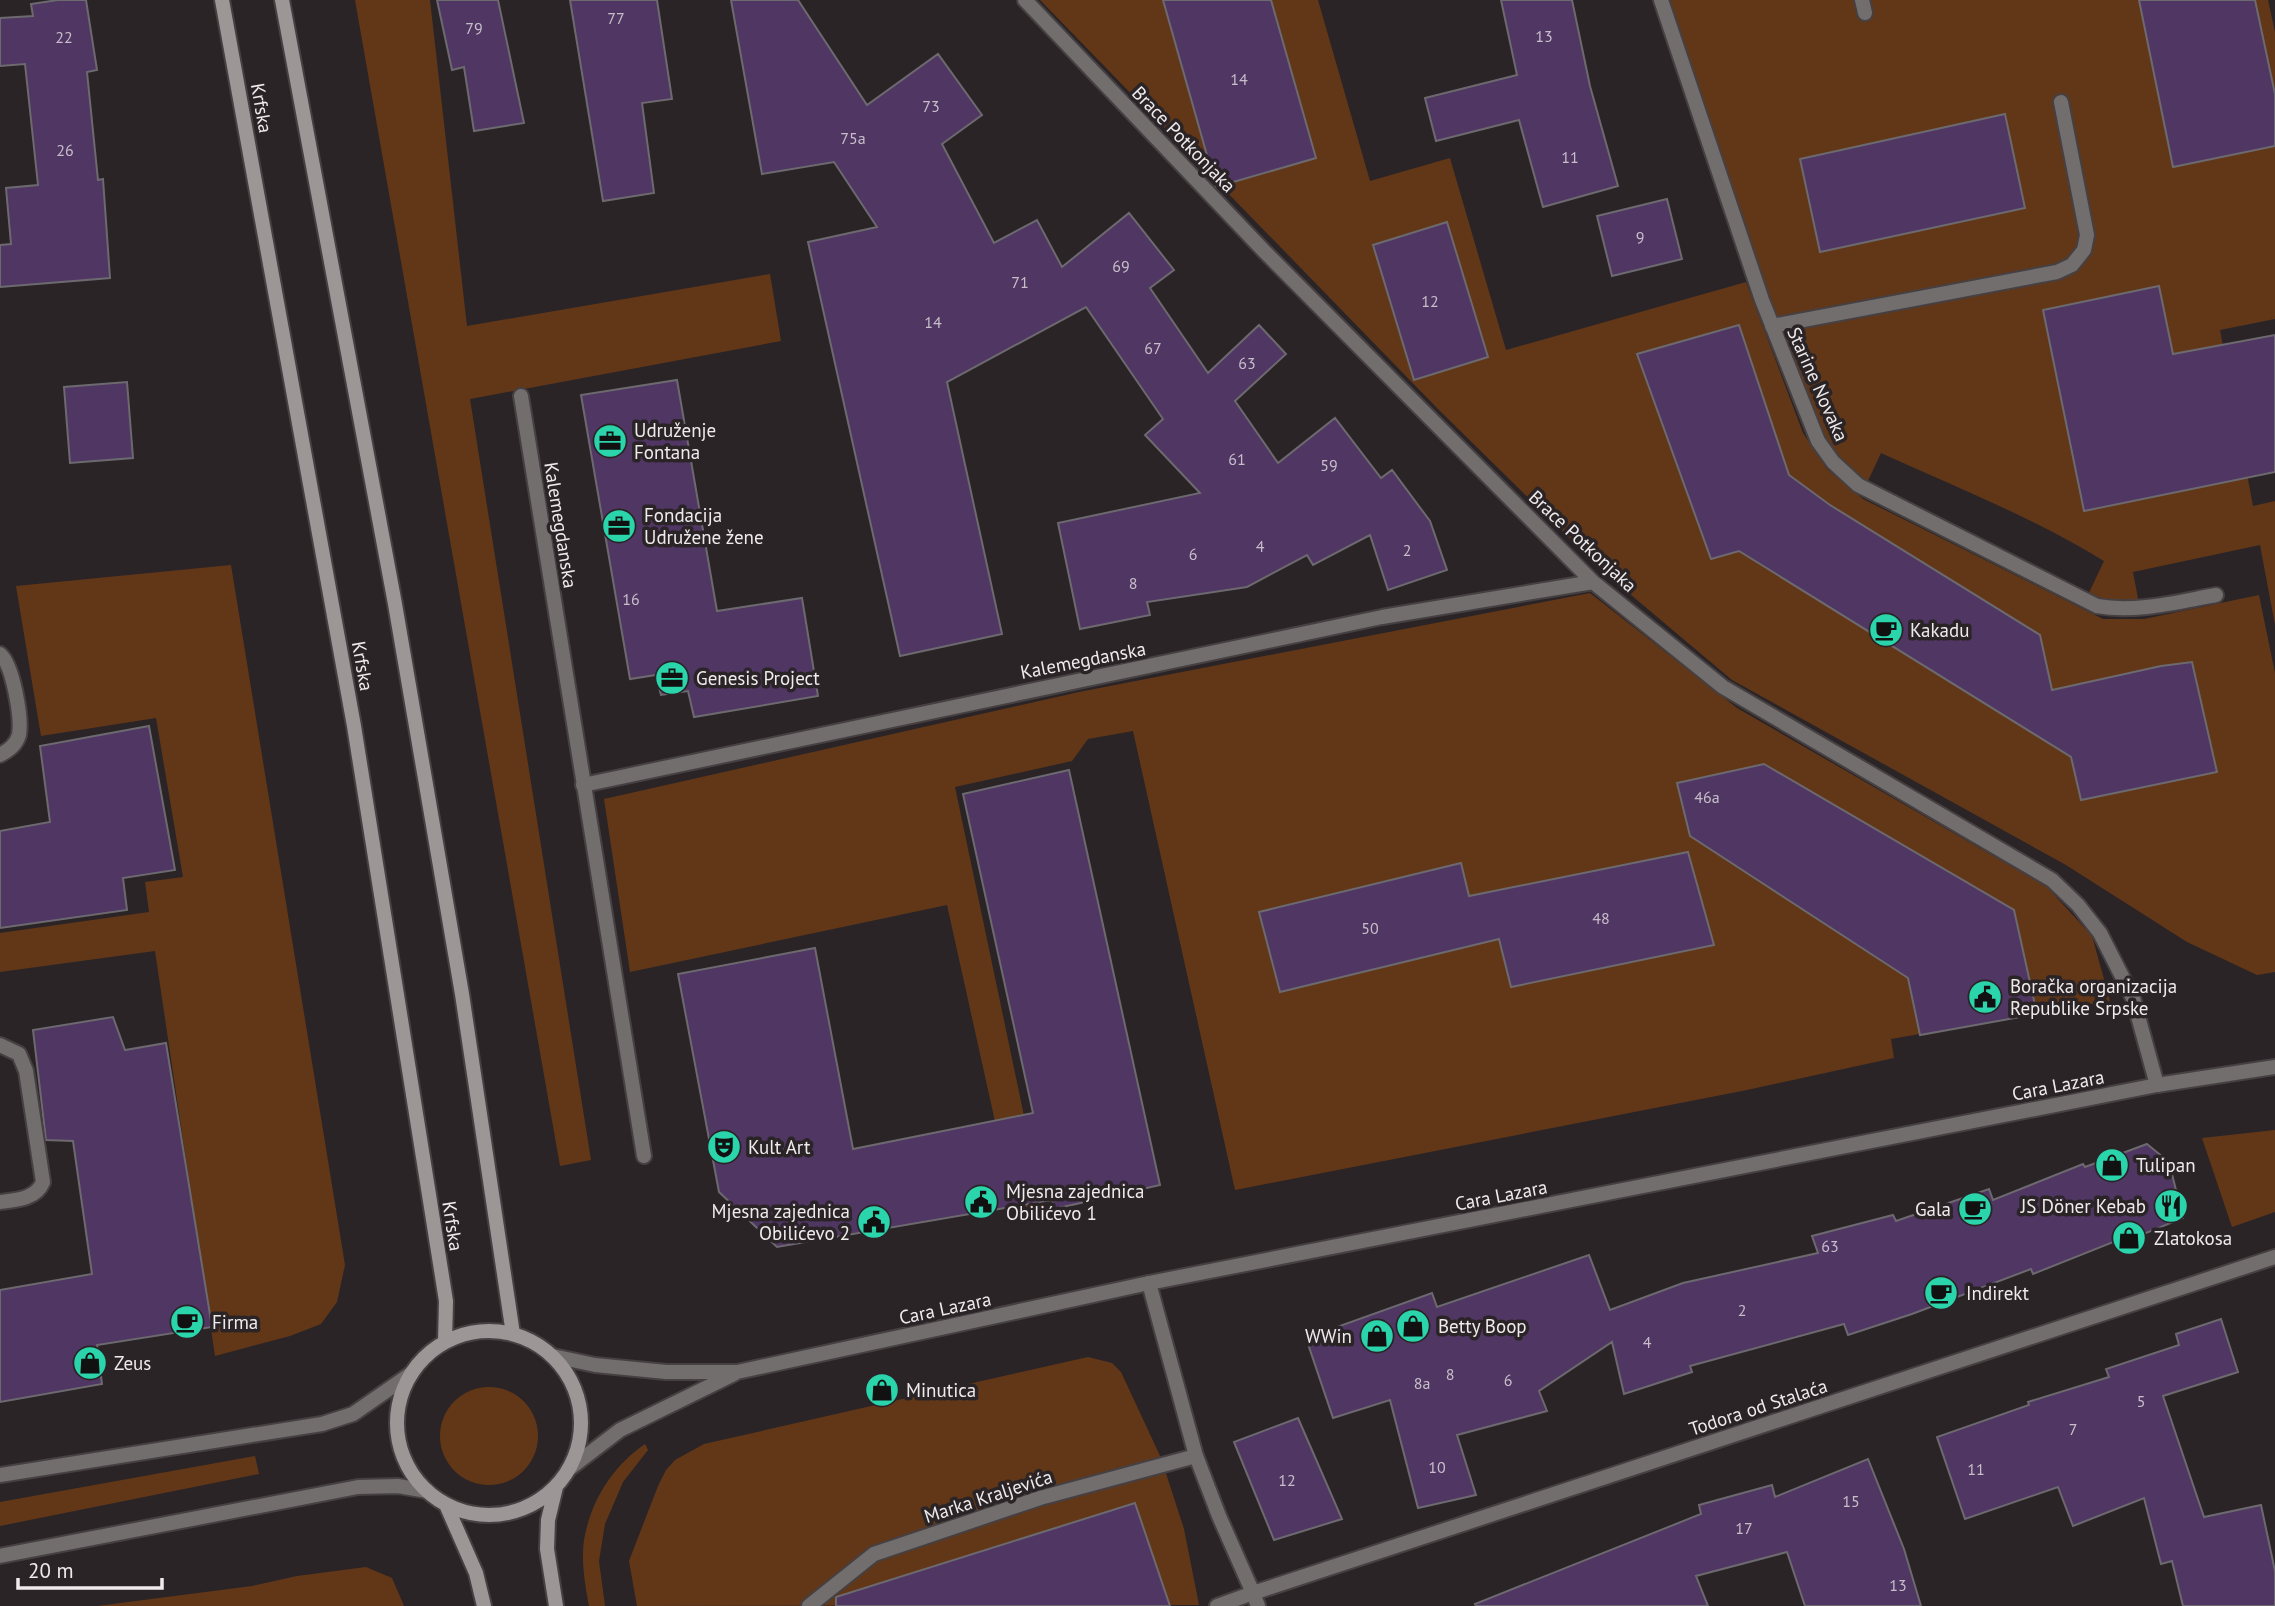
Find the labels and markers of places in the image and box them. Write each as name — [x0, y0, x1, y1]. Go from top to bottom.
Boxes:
place label: Udruženje Fontana — [634, 418, 716, 464]
office icon: Udruženje Fontana — [591, 422, 629, 460]
place label: Fondacija Udružene žene — [644, 503, 764, 549]
office icon: Fondacija Udružene žene — [600, 507, 638, 545]
cafe icon: Kakadu — [1867, 611, 1905, 649]
place label: Kakadu — [1910, 618, 1969, 642]
office icon: Genesis Project — [653, 659, 691, 697]
place label: Genesis Project — [696, 666, 820, 690]
place label: Boračka organizacija Republike Srpske — [2010, 974, 2177, 1020]
public building icon: Boračka organizacija Republike Srpske — [1966, 978, 2004, 1016]
theatre icon: Kult Art — [705, 1128, 743, 1166]
place label: Kult Art — [748, 1135, 811, 1159]
shop icon: Tulipan — [2093, 1146, 2131, 1184]
place label: Tulipan — [2136, 1153, 2196, 1177]
place label: Mjesna zajednica Obilićevo 1 — [1006, 1179, 1144, 1225]
public building icon: Mjesna zajednica Obilićevo 1 — [962, 1183, 1000, 1221]
restaurant icon: JS Döner Kebab — [2152, 1187, 2190, 1225]
cafe icon: Gala — [1956, 1190, 1994, 1228]
place label: JS Döner Kebab — [2020, 1194, 2146, 1218]
place label: Gala — [1915, 1197, 1951, 1221]
place label: Mjesna zajednica Obilićevo 2 — [712, 1199, 850, 1245]
public building icon: Mjesna zajednica Obilićevo 2 — [855, 1203, 893, 1241]
shop icon: Zlatokosa — [2110, 1219, 2148, 1257]
place label: Zlatokosa — [2154, 1226, 2232, 1250]
cafe icon: Indirekt — [1922, 1274, 1960, 1312]
place label: Indirekt — [1966, 1281, 2029, 1305]
cafe icon: Firma — [168, 1303, 206, 1341]
shop icon: Betty Boop — [1394, 1307, 1432, 1345]
place label: Firma — [212, 1310, 258, 1334]
place label: Betty Boop — [1438, 1314, 1527, 1338]
shop icon: WWin — [1358, 1317, 1396, 1355]
place label: WWin — [1305, 1324, 1352, 1348]
shop icon: Zeus — [71, 1344, 109, 1382]
place label: Zeus — [114, 1351, 151, 1375]
shop icon: Minutica — [863, 1371, 901, 1409]
place label: Minutica — [906, 1378, 976, 1402]

